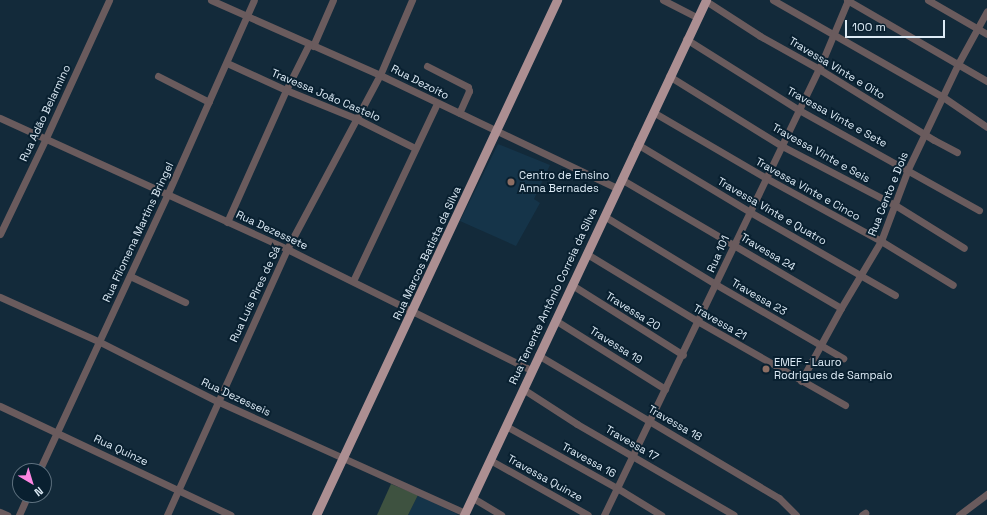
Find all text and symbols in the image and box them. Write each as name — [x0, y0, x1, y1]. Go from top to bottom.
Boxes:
scale bar — [847, 12, 947, 38]
text: 100 m — [852, 19, 886, 35]
street label: Travessa Vinte e Oito — [787, 34, 887, 102]
street label: Rua Dezoito — [389, 62, 451, 102]
street label: Rua Adão Belarmino — [17, 63, 73, 163]
street label: Travessa João Castelo — [269, 66, 383, 124]
street label: Travessa Vinte e Sete — [785, 84, 889, 150]
street label: Travessa Vinte e Seis — [770, 121, 872, 185]
street label: Rua Cento e Dois — [865, 150, 911, 238]
street label: Travessa Vinte e Cinco — [753, 155, 863, 223]
street label: Rua Filomena Martins Bringel — [100, 160, 176, 304]
place label: Centro de Ensino Anna Bernades — [519, 169, 609, 195]
street label: Travessa Vinte e Quatro — [715, 174, 829, 248]
marker: Centro de Ensino Anna Bernades — [506, 177, 516, 187]
street label: Rua Marcos Batista da Silva — [390, 184, 464, 322]
street label: Rua Tenente Antônio Correia da Silva — [506, 205, 600, 387]
street label: Rua Dezessete — [234, 208, 310, 252]
street label: Travessa 24 — [738, 230, 798, 274]
street label: Rua 101 — [704, 233, 732, 275]
street label: Rua Luís Pires de Sá — [227, 244, 283, 344]
street label: Travessa 23 — [729, 276, 789, 318]
street label: Travessa 20 — [603, 289, 663, 333]
street label: Travessa 21 — [691, 301, 749, 343]
street label: Travessa 19 — [587, 324, 645, 366]
place label: EMEF - Lauro Rodrigues de Sampaio — [774, 356, 892, 382]
marker: EMEF - Lauro Rodrigues de Sampaio — [761, 364, 771, 374]
street label: Rua Dezesseis — [199, 375, 273, 419]
street label: Travessa 18 — [646, 402, 704, 444]
street label: Travessa 17 — [603, 422, 661, 464]
street label: Rua Quinze — [92, 432, 150, 468]
street label: Travessa 16 — [560, 440, 618, 480]
street label: Travessa Quinze — [505, 452, 585, 504]
north arrow — [12, 463, 52, 503]
text: N — [32, 484, 46, 499]

